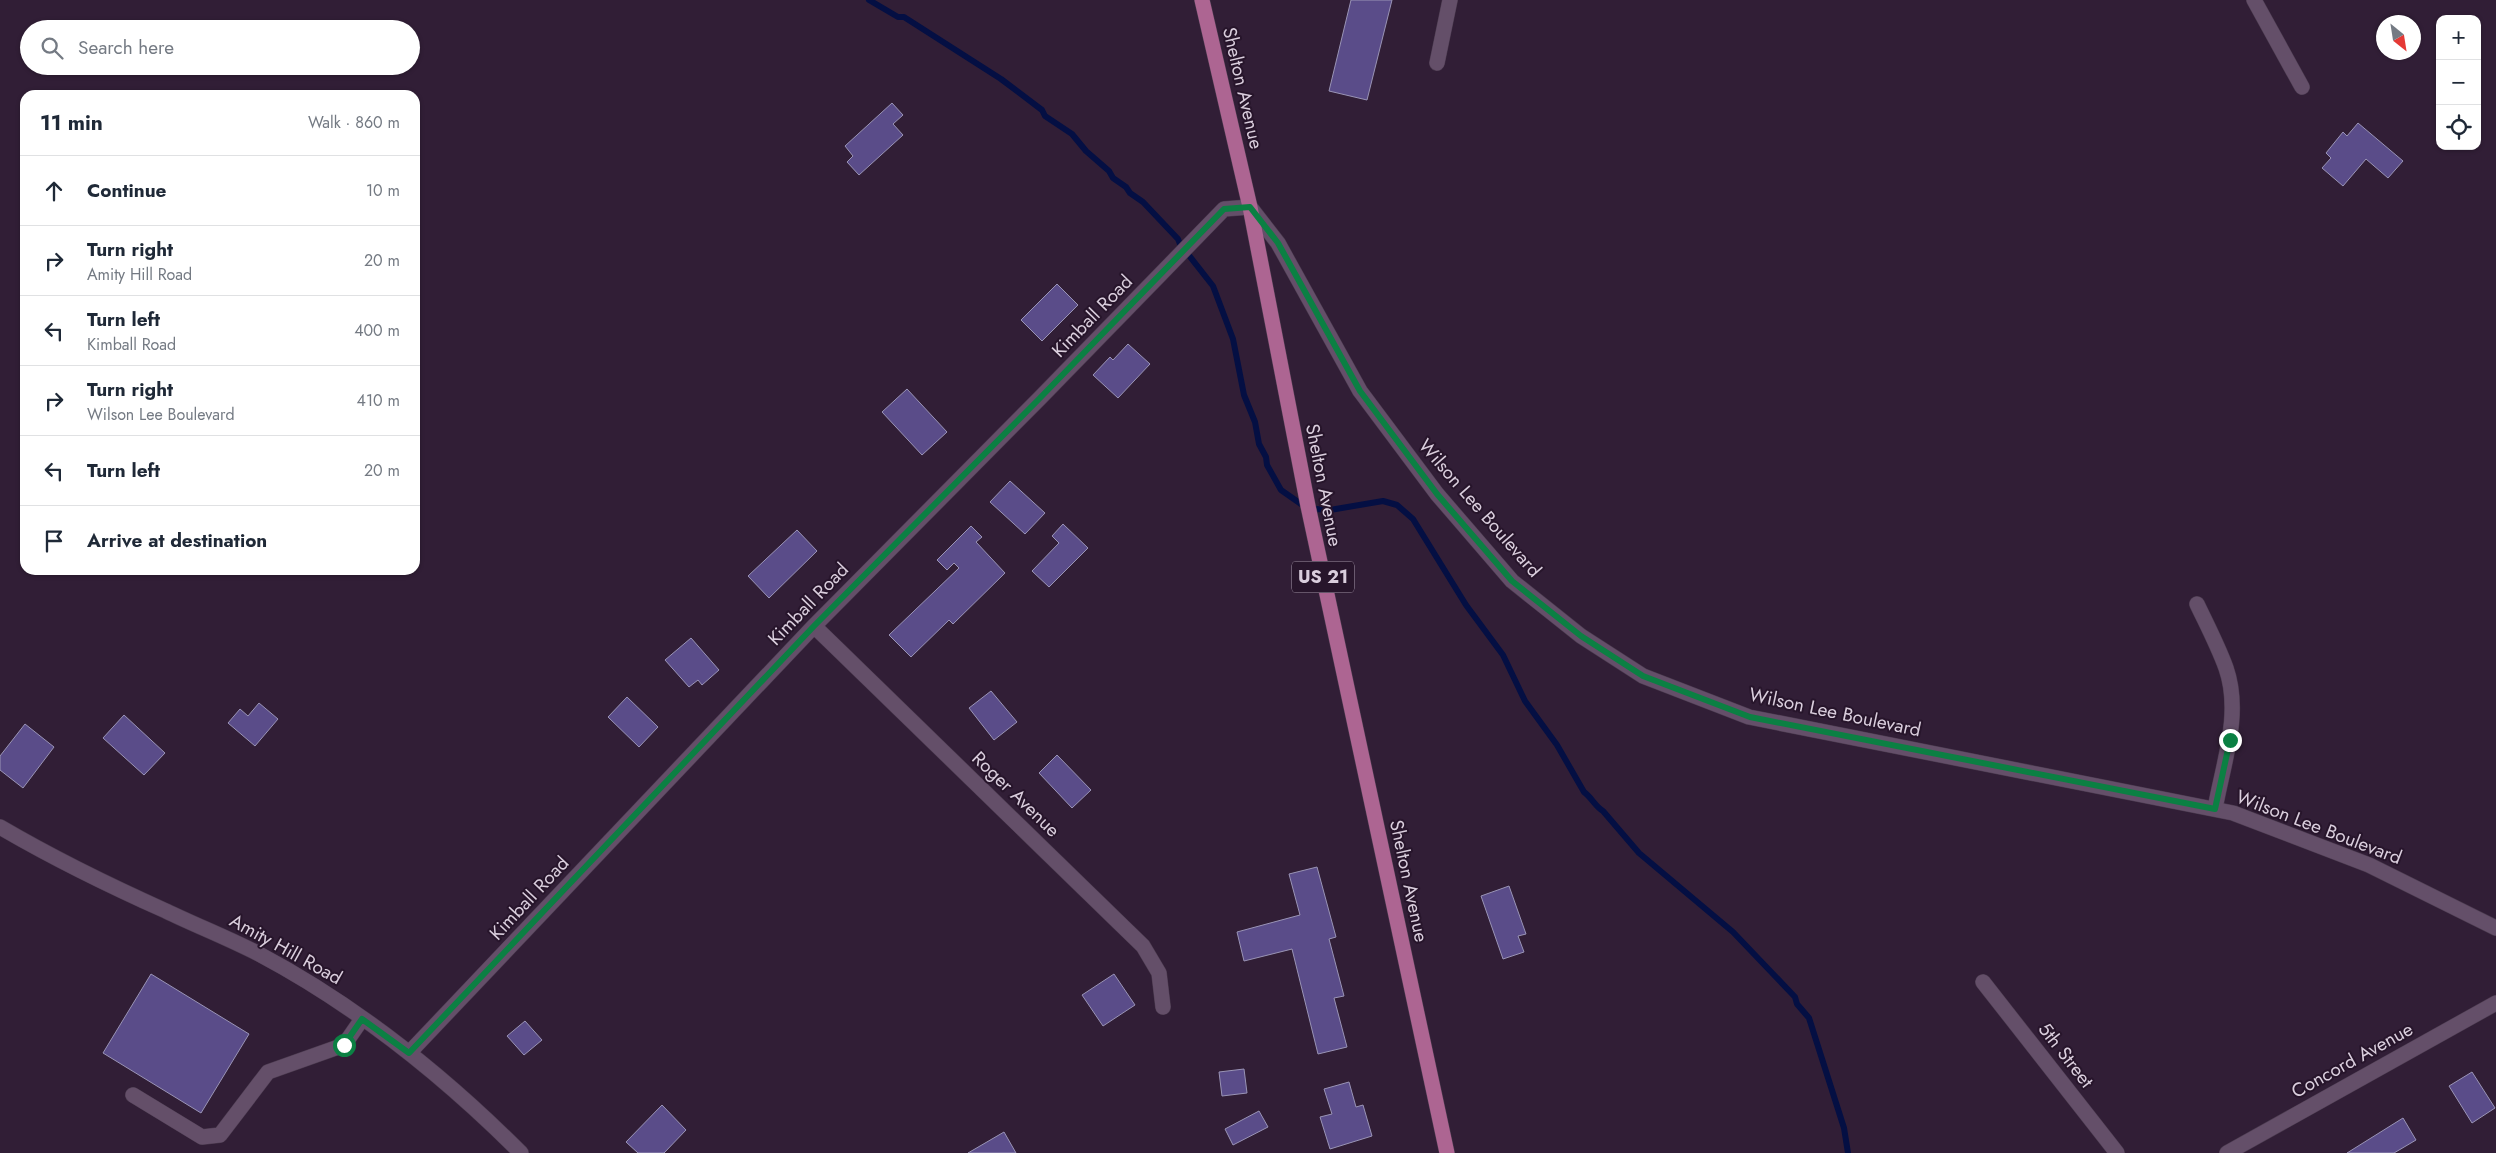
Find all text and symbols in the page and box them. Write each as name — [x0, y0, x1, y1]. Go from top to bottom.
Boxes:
north arrow — [2376, 15, 2421, 60]
map controls — [2436, 15, 2481, 150]
button: + — [2436, 15, 2481, 60]
search box — [20, 20, 420, 75]
street label: Shelton Avenue — [1216, 24, 1270, 152]
icon: search — [38, 34, 66, 62]
text: Search here — [78, 34, 174, 61]
button: − — [2436, 60, 2481, 105]
button: locate — [2436, 105, 2481, 150]
text: 11 min — [40, 108, 103, 138]
text: Walk · 860 m — [308, 111, 400, 134]
icon: ahead — [40, 177, 68, 205]
text: Continue — [87, 177, 166, 204]
text: 10 m — [366, 179, 400, 202]
text: Turn right — [87, 236, 173, 263]
icon: right — [40, 247, 68, 275]
text: 20 m — [364, 249, 400, 272]
text: Amity Hill Road — [87, 263, 192, 286]
street label: Kimball Road — [1046, 269, 1138, 363]
text: Turn left — [87, 306, 160, 333]
icon: left — [40, 317, 68, 345]
text: 400 m — [354, 319, 400, 342]
text: Kimball Road — [87, 333, 176, 356]
text: Turn right — [87, 376, 173, 403]
icon: right — [40, 387, 68, 415]
text: 410 m — [357, 389, 400, 412]
text: Wilson Lee Boulevard — [87, 403, 235, 426]
street label: Shelton Avenue — [1299, 421, 1349, 549]
street label: Wilson Lee Boulevard — [1412, 433, 1548, 583]
icon: left — [40, 457, 68, 485]
text: Turn left — [87, 457, 160, 484]
text: 20 m — [364, 459, 400, 482]
icon: arrive — [40, 527, 68, 555]
text: Arrive at destination — [87, 527, 267, 554]
street label: Kimball Road — [762, 557, 854, 651]
road number: US 21 — [1292, 562, 1354, 592]
street label: Wilson Lee Boulevard — [1746, 681, 1924, 743]
route end — [2219, 729, 2242, 752]
street label: Roger Avenue — [966, 745, 1066, 843]
street label: Wilson Lee Boulevard — [2232, 783, 2406, 871]
street label: Shelton Avenue — [1383, 817, 1435, 945]
street label: Kimball Road — [483, 850, 575, 946]
street label: Amity Hill Road — [225, 907, 347, 991]
street label: Concord Avenue — [2286, 1015, 2418, 1105]
street label: 5th Street — [2032, 1017, 2100, 1094]
route start — [333, 1034, 356, 1057]

